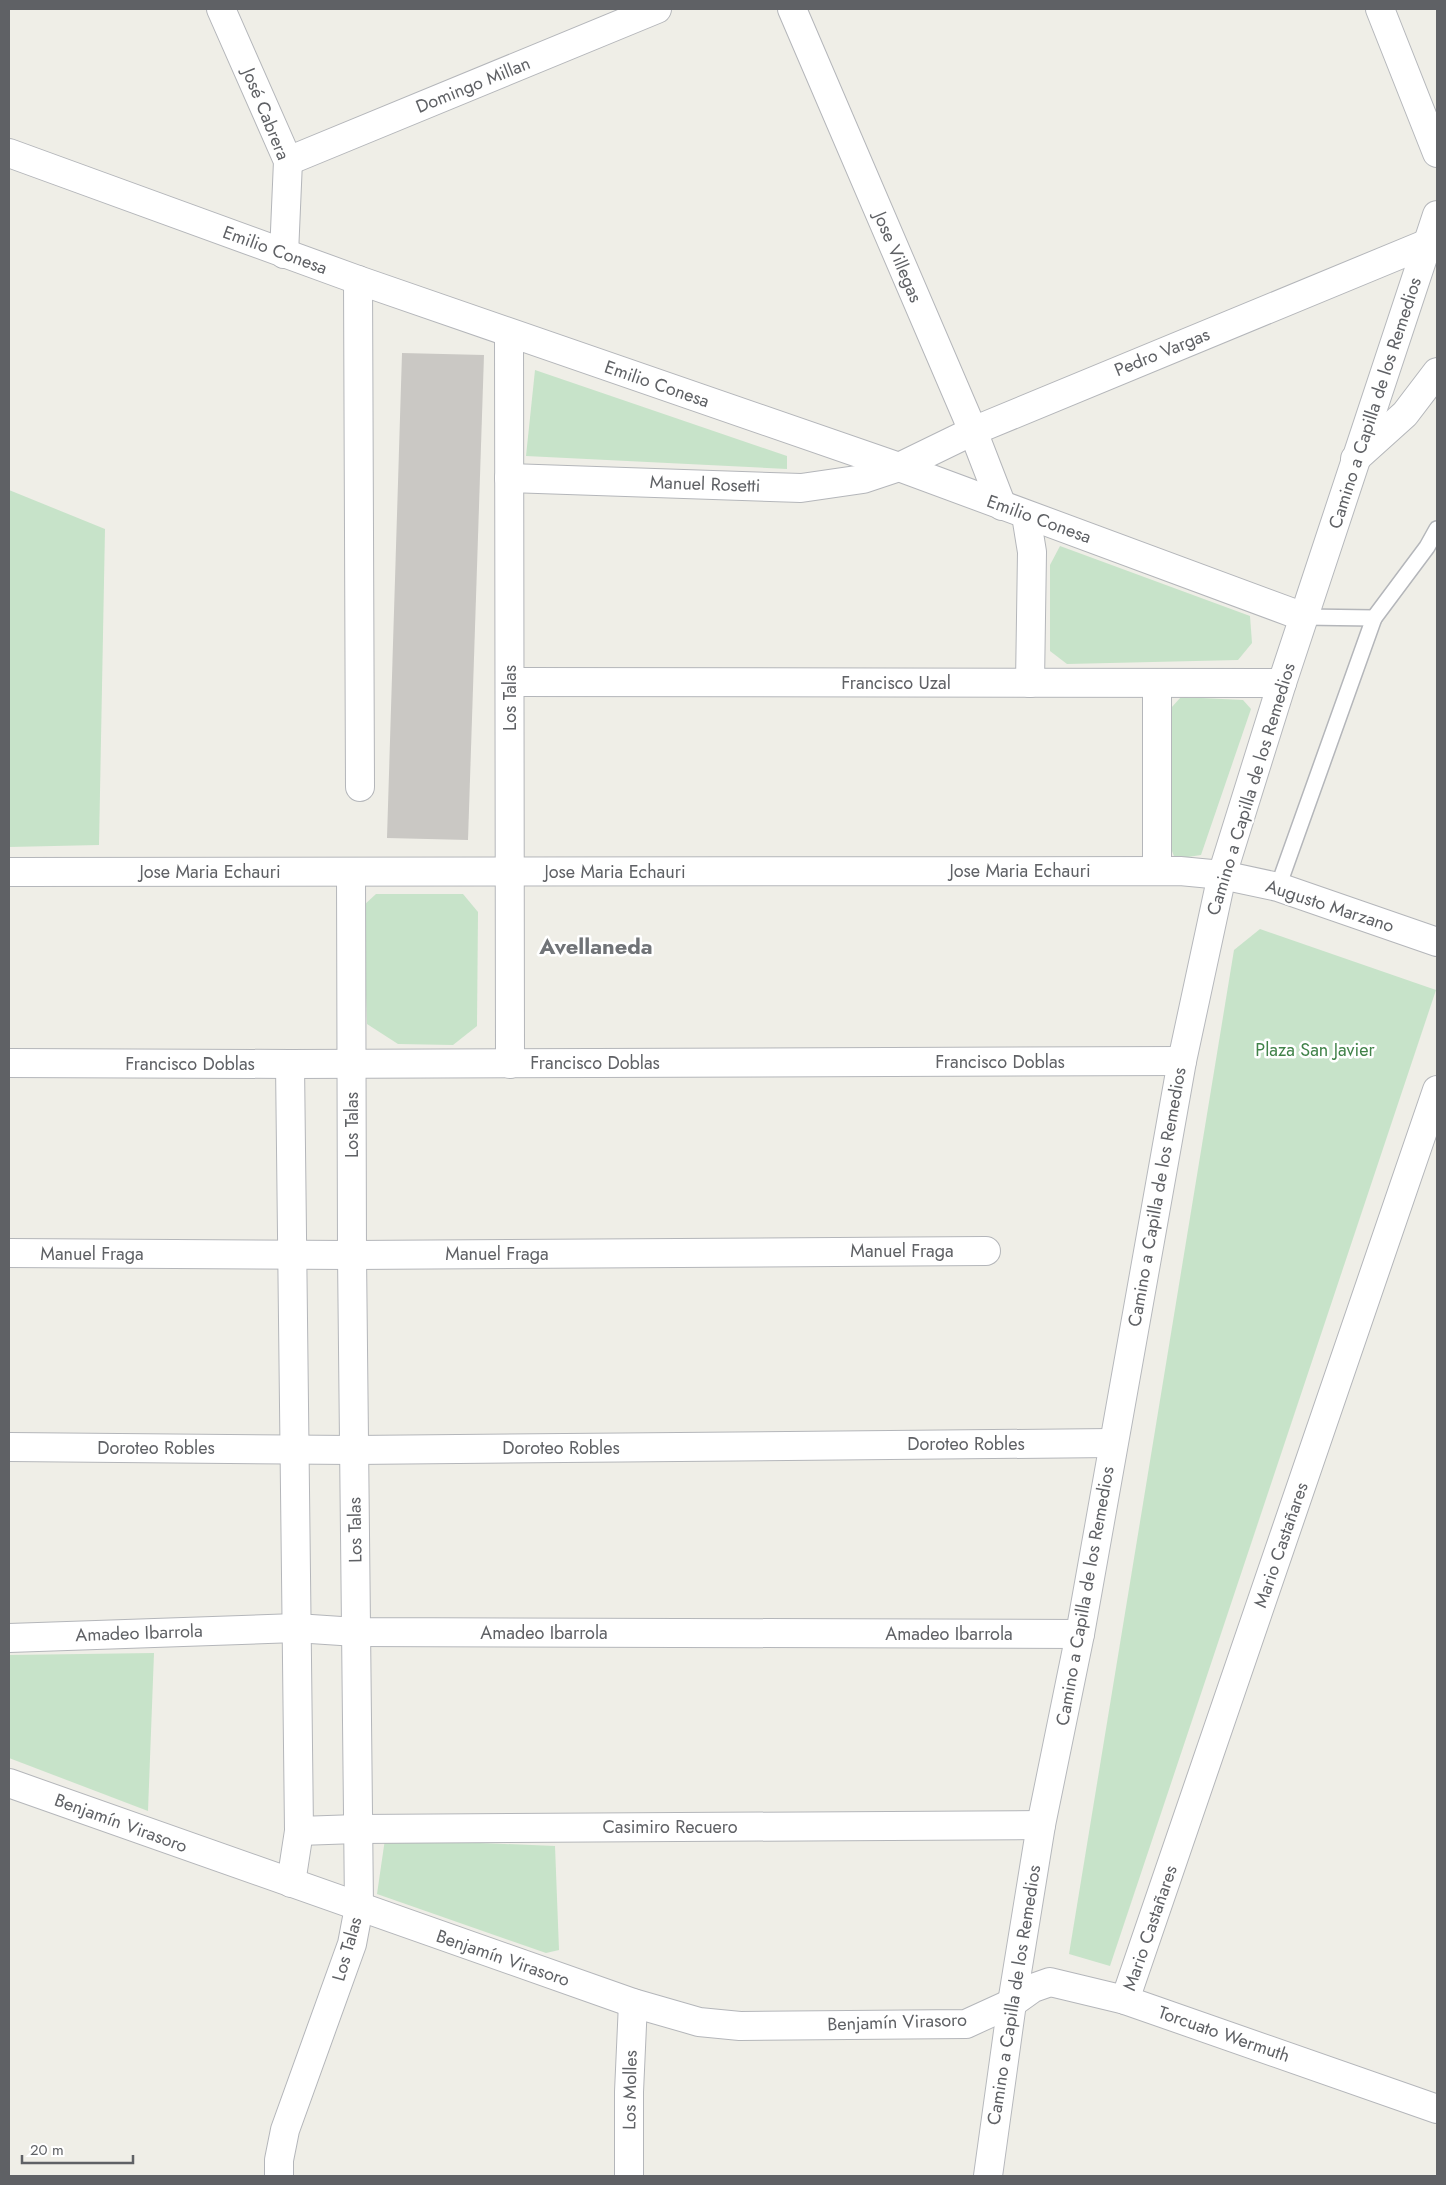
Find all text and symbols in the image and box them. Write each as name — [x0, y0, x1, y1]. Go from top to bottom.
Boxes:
street label: Domingo Millan — [412, 50, 534, 120]
street label: José Cabrera — [235, 62, 296, 164]
street label: Jose Villegas — [866, 206, 929, 306]
street label: Emilio Conesa — [219, 219, 331, 281]
street label: Camino a Capilla de los Remedios — [1322, 274, 1428, 532]
street label: Pedro Vargas — [1110, 321, 1214, 383]
street label: Emilio Conesa — [601, 354, 713, 414]
street label: Manuel Rosetti — [649, 469, 761, 499]
street label: Emilio Conesa — [983, 488, 1095, 550]
street label: Camino a Capilla de los Remedios — [1200, 659, 1302, 919]
street label: Los Talas — [497, 665, 523, 731]
street label: Francisco Uzal — [841, 670, 951, 696]
street label: Jose Maria Echauri — [947, 858, 1091, 884]
street label: Jose Maria Echauri — [137, 859, 281, 885]
street label: Jose Maria Echauri — [542, 859, 686, 885]
street label: Augusto Marzano — [1262, 873, 1398, 939]
district label: Avellaneda — [538, 930, 653, 962]
park label: Plaza San Javier — [1255, 1037, 1375, 1063]
street label: Francisco Doblas — [935, 1049, 1065, 1075]
street label: Francisco Doblas — [530, 1050, 660, 1076]
street label: Francisco Doblas — [125, 1051, 255, 1077]
street label: Camino a Capilla de los Remedios — [1121, 1065, 1193, 1329]
street label: Los Talas — [339, 1092, 365, 1158]
street label: Manuel Fraga — [850, 1238, 954, 1264]
street label: Manuel Fraga — [40, 1241, 144, 1267]
street label: Manuel Fraga — [445, 1241, 549, 1267]
street label: Doroteo Robles — [907, 1431, 1025, 1457]
street label: Doroteo Robles — [97, 1435, 215, 1461]
street label: Doroteo Robles — [502, 1435, 620, 1461]
street label: Camino a Capilla de los Remedios — [1049, 1464, 1121, 1728]
street label: Mario Castañares — [1247, 1479, 1315, 1611]
street label: Los Talas — [341, 1497, 369, 1563]
street label: Amadeo Ibarrola — [75, 1618, 203, 1648]
street label: Amadeo Ibarrola — [480, 1620, 608, 1646]
street label: Amadeo Ibarrola — [885, 1621, 1013, 1647]
street label: Benjamín Virasoro — [51, 1787, 191, 1859]
street label: Casimiro Recuero — [602, 1814, 738, 1840]
street label: Mario Castañares — [1116, 1862, 1184, 1994]
street label: Camino a Capilla de los Remedios — [981, 1863, 1047, 2127]
street label: Los Talas — [325, 1914, 369, 1984]
street label: Benjamín Virasoro — [433, 1923, 573, 1993]
street label: Torcuato Wermuth — [1155, 1999, 1293, 2069]
street label: Benjamín Virasoro — [827, 2007, 967, 2037]
street label: Los Molles — [616, 2050, 644, 2130]
scale bar — [22, 2132, 134, 2164]
text: 20 m — [30, 2139, 64, 2161]

